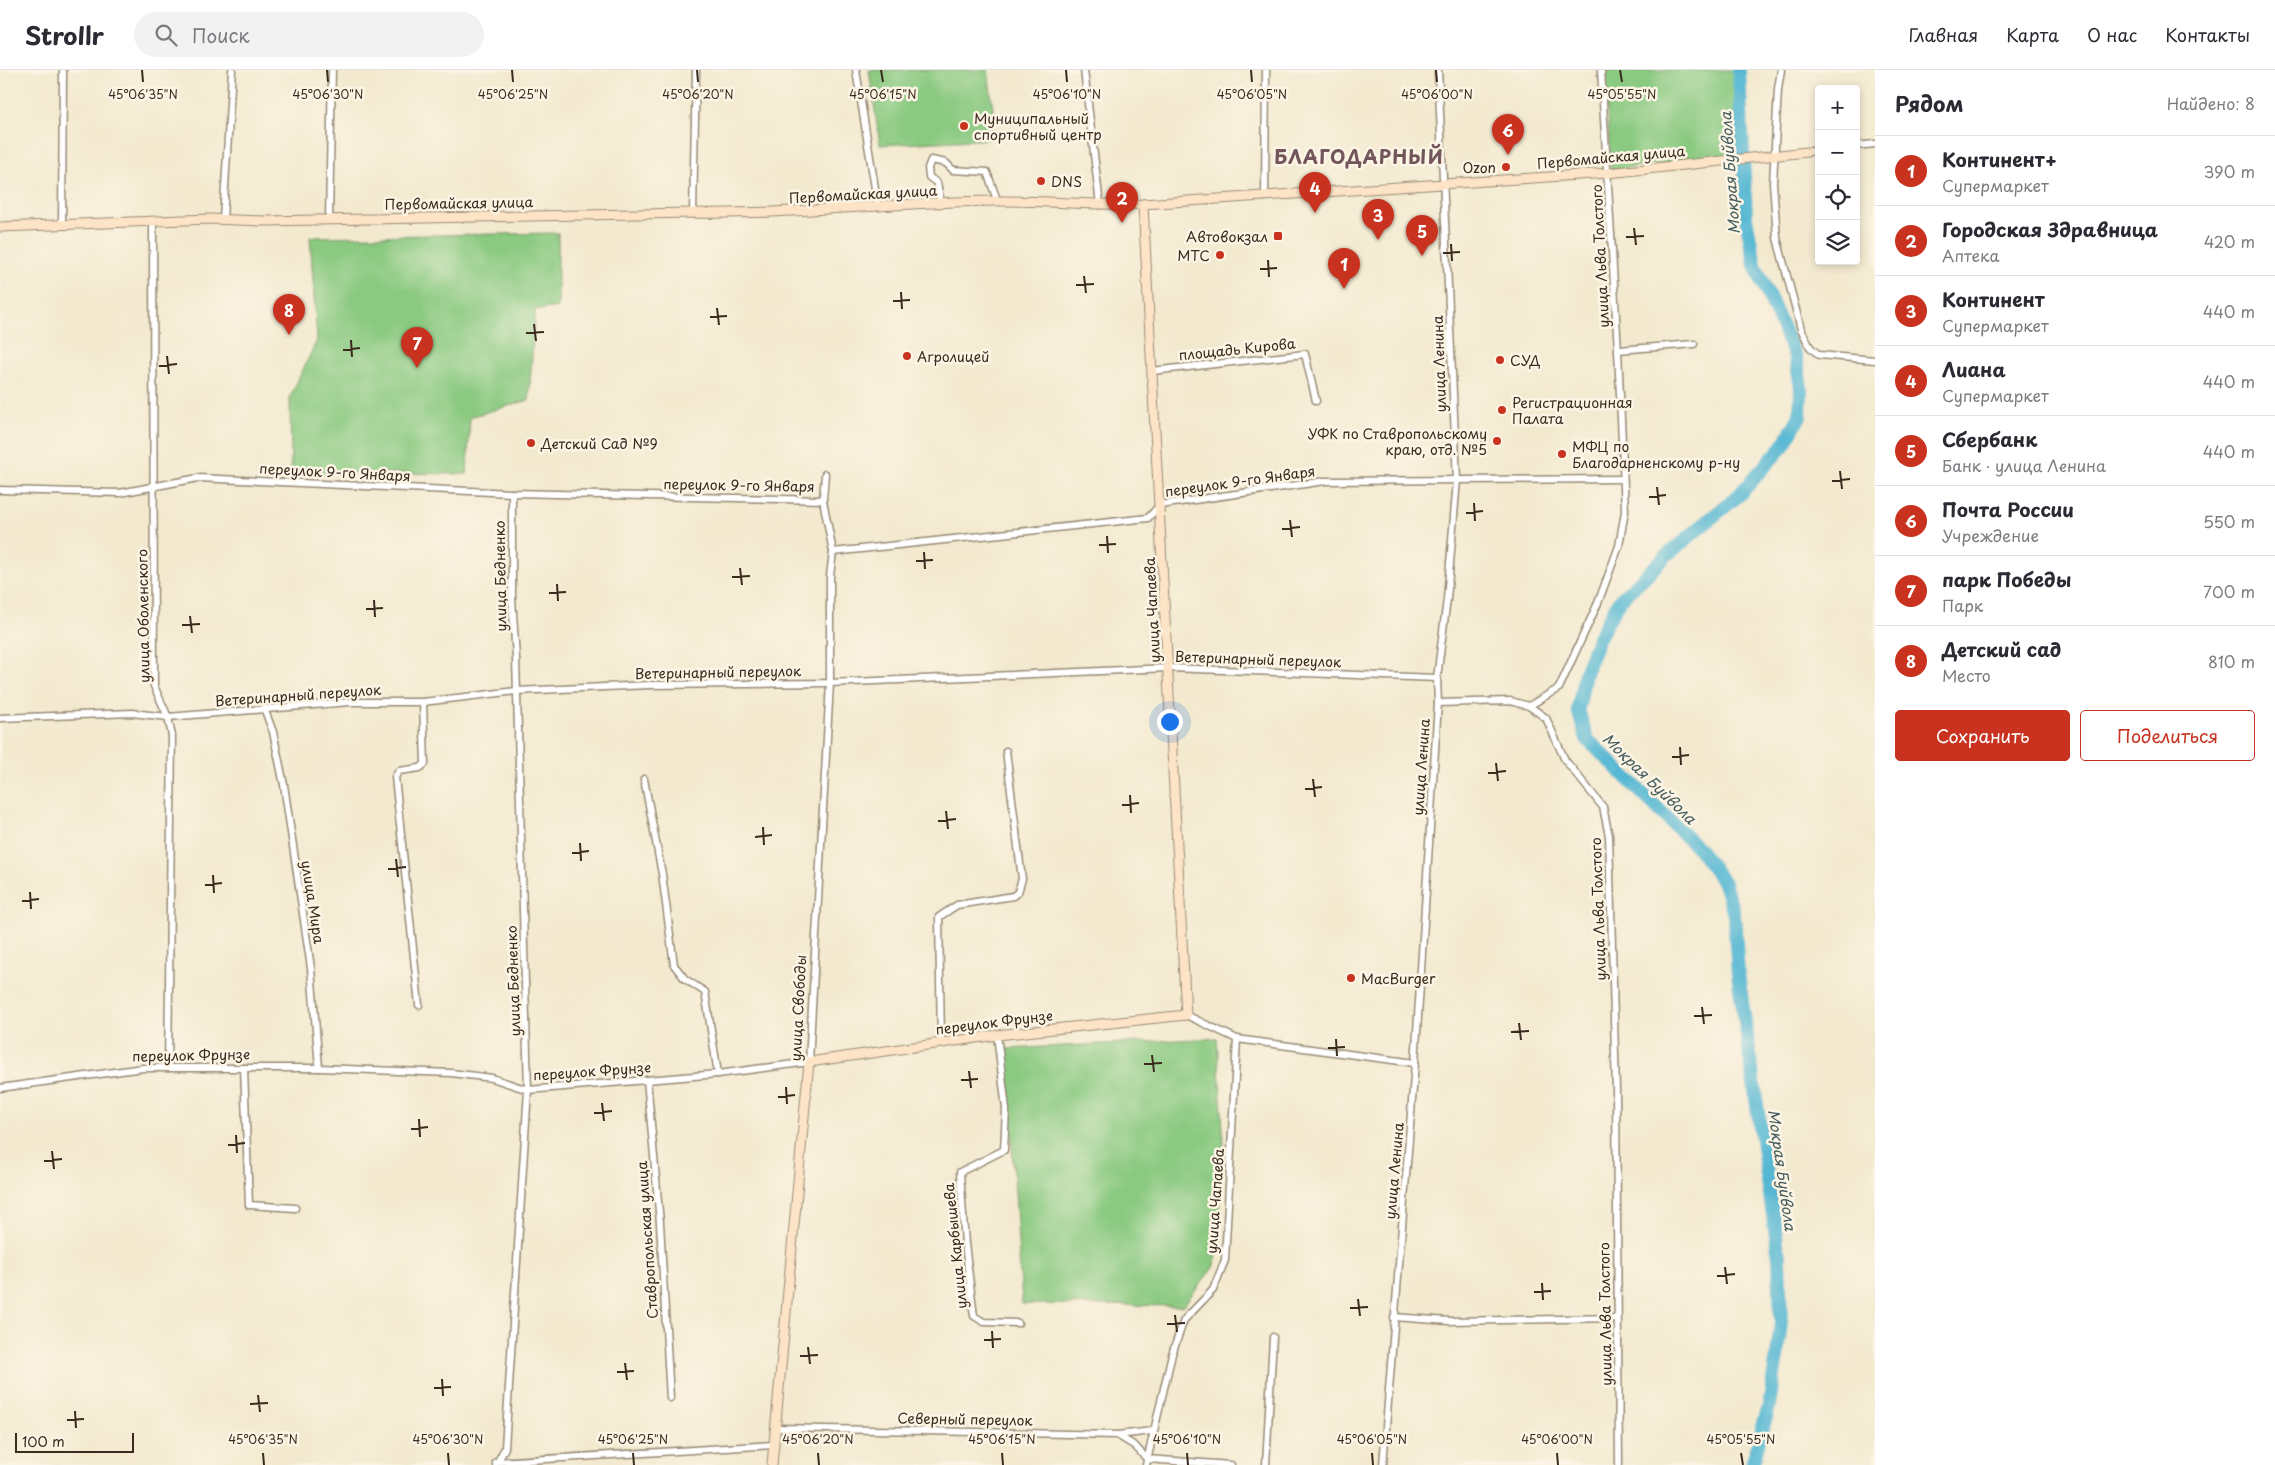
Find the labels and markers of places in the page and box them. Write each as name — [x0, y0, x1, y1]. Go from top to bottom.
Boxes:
place label: Муниципальный спортивный центр — [974, 108, 1102, 145]
pin: 6 — [1492, 114, 1524, 155]
marker: Муниципальный спортивный центр — [958, 120, 970, 132]
place label: Ozon — [1463, 157, 1496, 178]
marker: Ozon — [1500, 161, 1512, 173]
place label: DNS — [1051, 171, 1082, 192]
pin: 4 — [1299, 172, 1331, 213]
marker: DNS — [1035, 175, 1047, 187]
pin: 2 — [1106, 182, 1138, 223]
pin: 3 — [1362, 199, 1394, 240]
pin: 5 — [1406, 215, 1438, 256]
place label: Автовокзал — [1186, 226, 1268, 247]
marker: Автовокзал — [1272, 230, 1284, 242]
place label: МТС — [1177, 245, 1210, 266]
pin: 1 — [1328, 248, 1360, 289]
marker: МТС — [1214, 249, 1226, 261]
pin: 8 — [273, 294, 305, 335]
pin: 7 — [401, 327, 433, 368]
place label: Агролицей — [917, 346, 989, 367]
marker: Агролицей — [901, 350, 913, 362]
place label: СУД — [1510, 350, 1541, 371]
marker: СУД — [1494, 354, 1506, 366]
place label: Регистрационная Палата — [1512, 392, 1633, 429]
marker: Регистрационная Палата — [1496, 404, 1508, 416]
place label: УФК по Ставропольскому краю, отд. №5 — [1308, 423, 1487, 460]
place label: Детский Сад №9 — [540, 433, 658, 454]
marker: УФК по Ставропольскому краю, отд. №5 — [1491, 435, 1503, 447]
place label: МФЦ по Благодарненскому р-ну — [1572, 436, 1740, 473]
marker: Детский Сад №9 — [525, 437, 537, 449]
marker: МФЦ по Благодарненскому р-ну — [1556, 448, 1568, 460]
place label: MacBurger — [1361, 968, 1436, 989]
marker: MacBurger — [1345, 972, 1357, 984]

